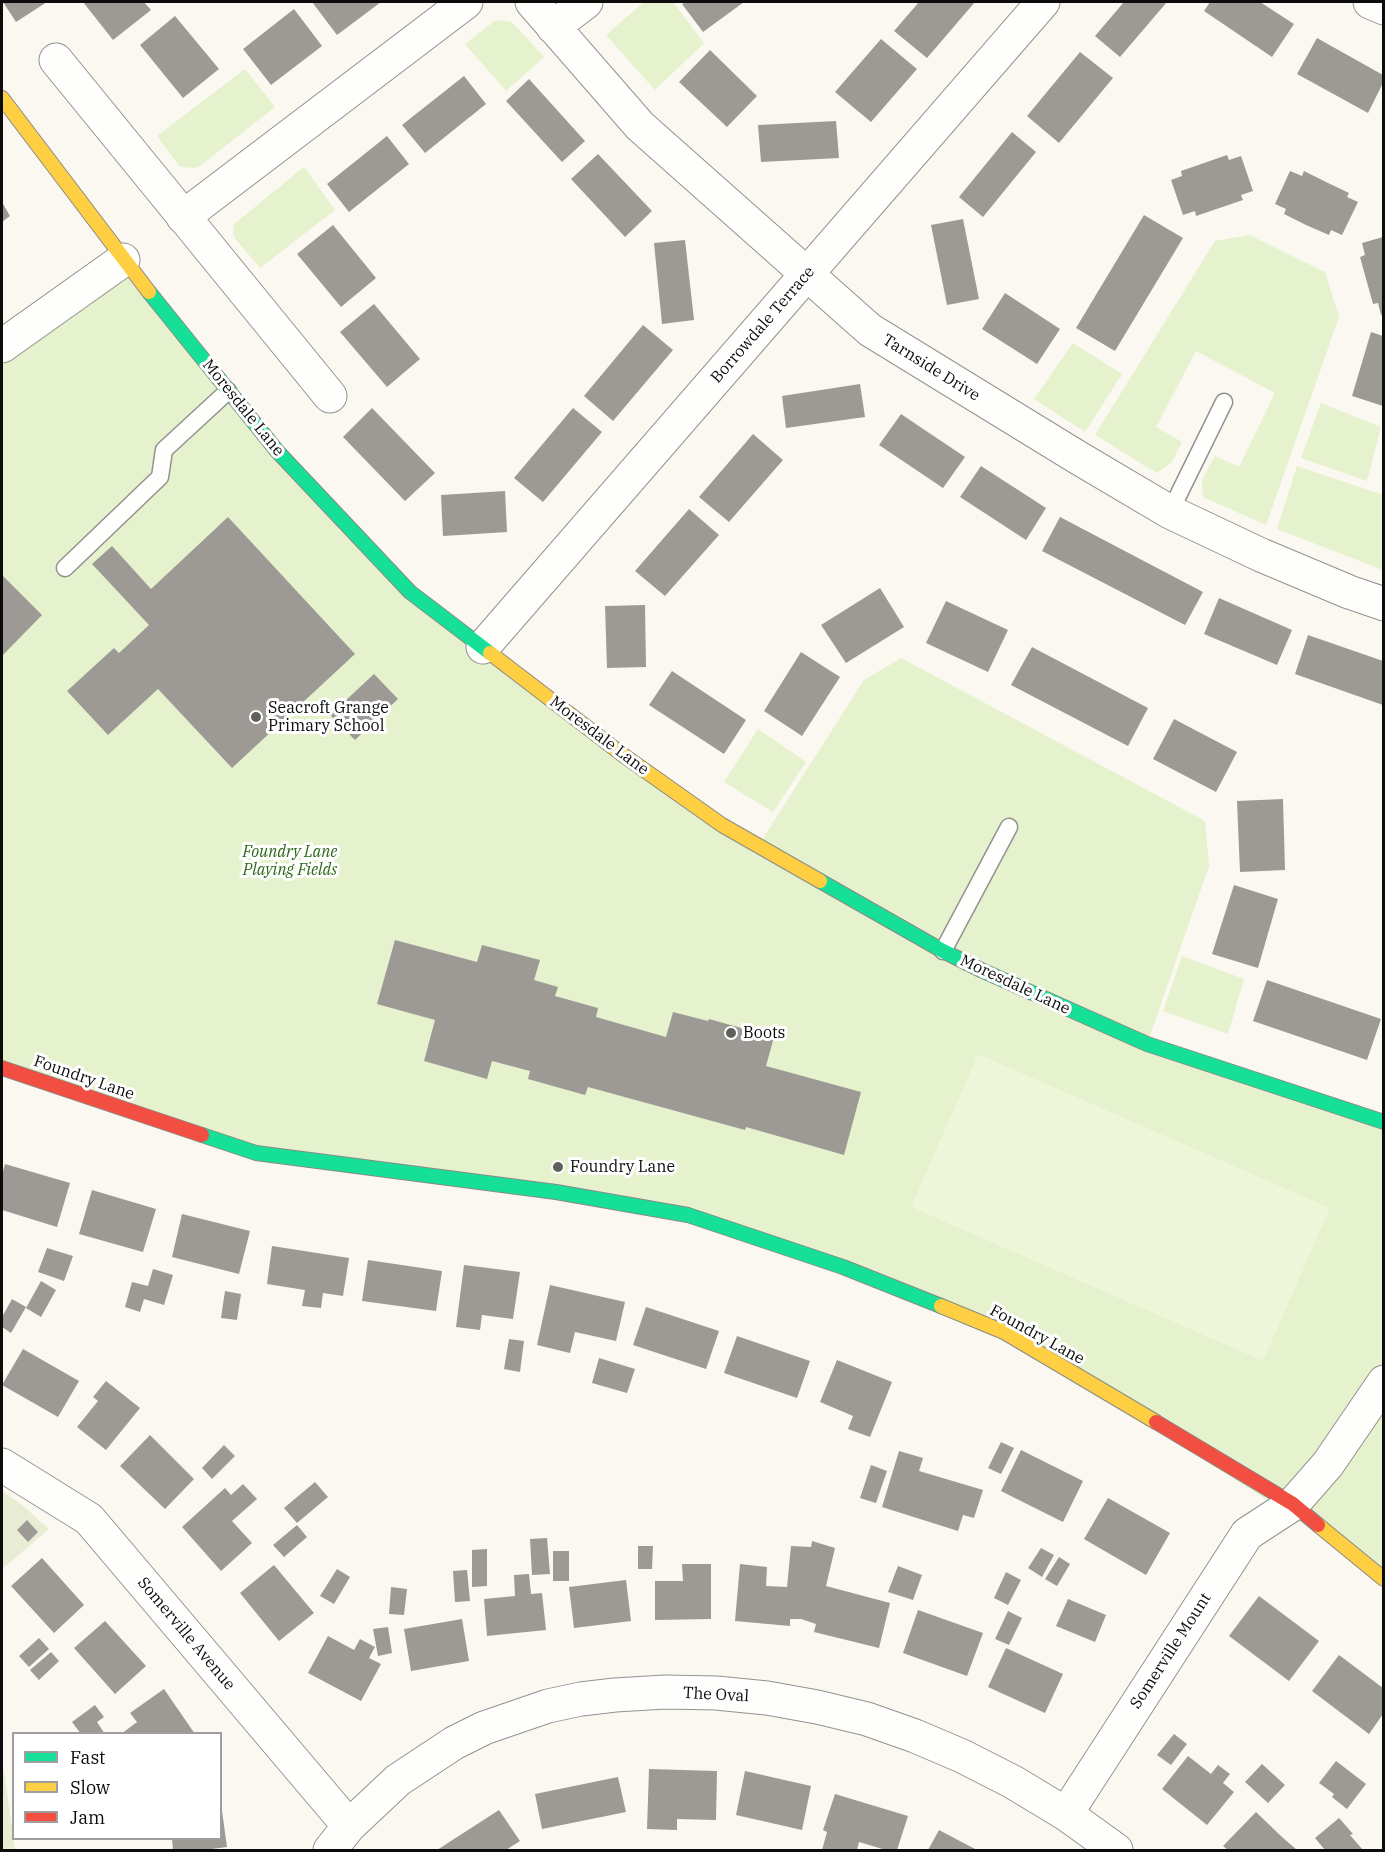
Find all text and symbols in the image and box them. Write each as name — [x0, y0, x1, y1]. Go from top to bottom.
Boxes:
street label: Borrowdale Terrace — [707, 263, 819, 387]
street label: Tarnside Drive — [879, 330, 983, 406]
street label: Moresdale Lane — [198, 356, 288, 460]
street label: Moresdale Lane — [546, 693, 652, 779]
place label: Seacroft Grange Primary School — [268, 698, 389, 736]
marker: Seacroft Grange Primary School — [249, 710, 263, 724]
park label: Foundry Lane Playing Fields — [243, 842, 337, 880]
street label: Moresdale Lane — [957, 951, 1073, 1019]
place label: Boots — [743, 1023, 785, 1043]
marker: Boots — [724, 1026, 738, 1040]
street label: Foundry Lane — [31, 1052, 137, 1104]
place label: Foundry Lane — [570, 1157, 675, 1177]
marker: Foundry Lane — [551, 1160, 565, 1174]
street label: Foundry Lane — [986, 1301, 1088, 1369]
street label: Somerville Avenue — [133, 1574, 239, 1694]
street label: Somerville Mount — [1126, 1590, 1216, 1712]
street label: The Oval — [682, 1684, 750, 1706]
legend — [12, 1732, 222, 1840]
text: Fast — [70, 1746, 105, 1769]
text: Slow — [70, 1776, 110, 1799]
text: Jam — [70, 1806, 105, 1829]

